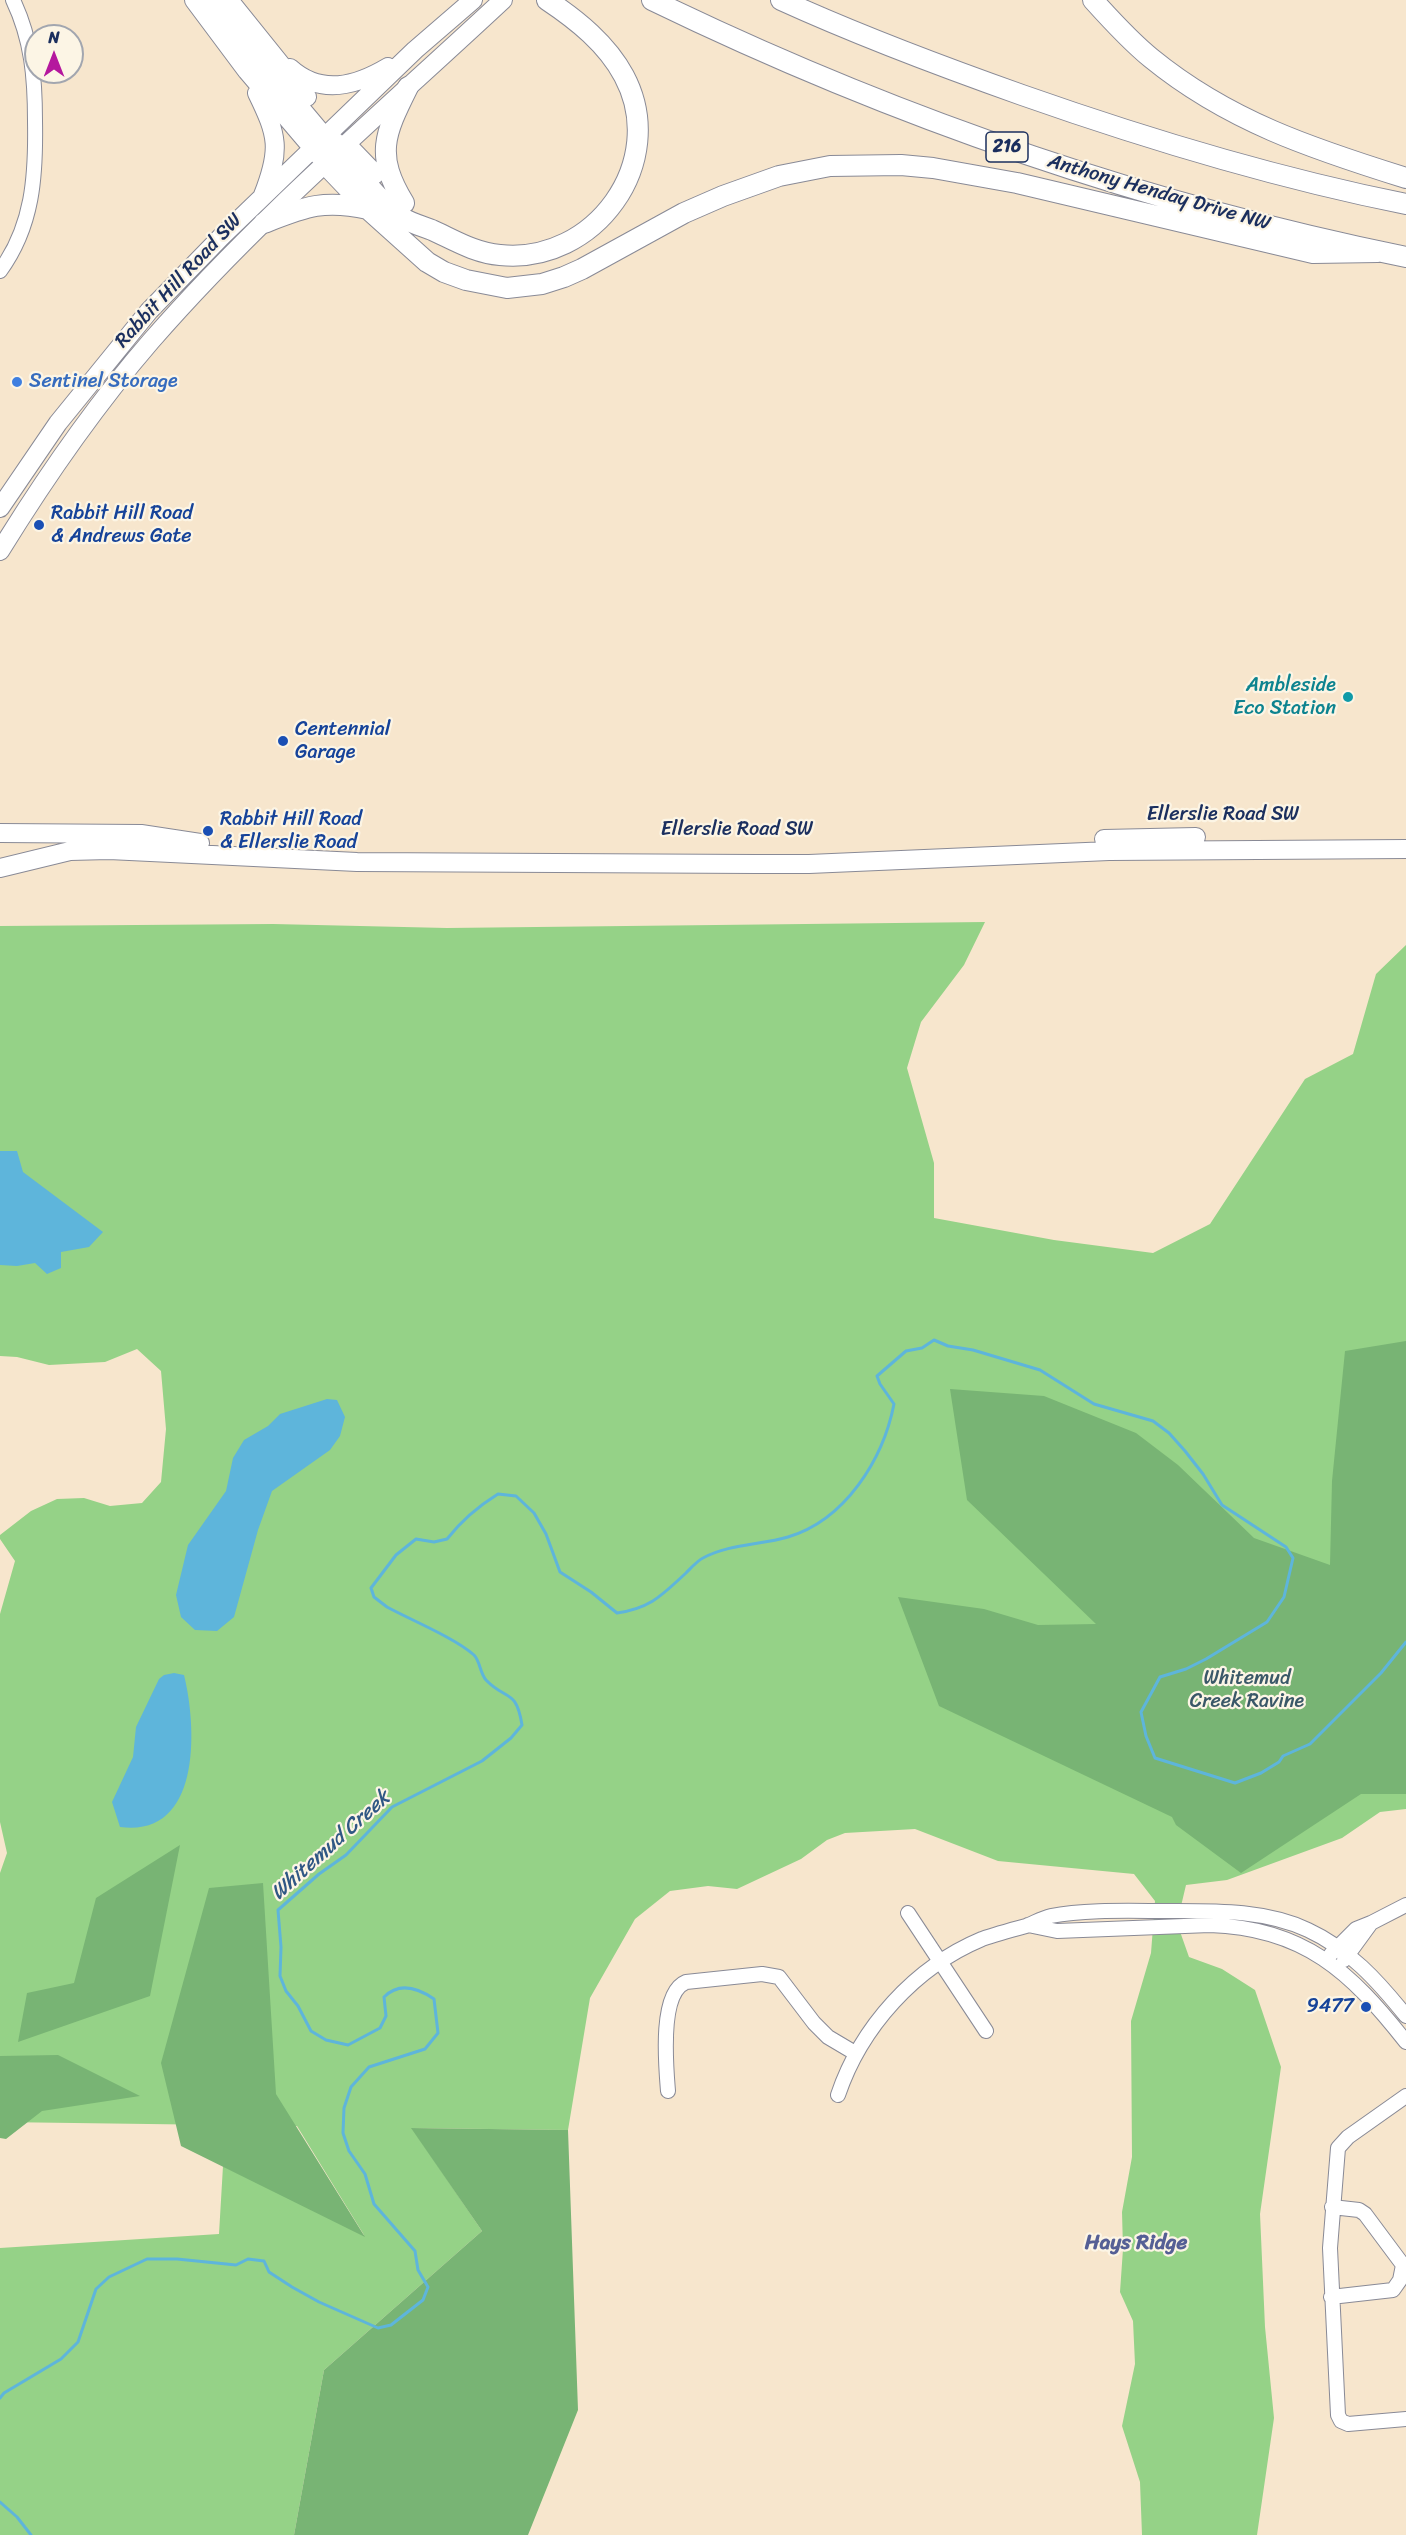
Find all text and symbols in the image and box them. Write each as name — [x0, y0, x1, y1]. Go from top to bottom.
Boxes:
text: N — [48, 23, 60, 52]
north arrow — [24, 24, 84, 84]
road number: 216 — [986, 132, 1028, 162]
street label: Anthony Henday Drive NW — [1045, 150, 1273, 236]
street label: Rabbit Hill Road SW — [110, 209, 248, 353]
place label: Sentinel Storage — [29, 370, 178, 394]
marker: Sentinel Storage — [10, 375, 24, 389]
place label: Rabbit Hill Road & Andrews Gate — [51, 502, 193, 549]
marker: Rabbit Hill Road & Andrews Gate — [32, 518, 46, 532]
place label: Ambleside Eco Station — [1233, 674, 1336, 721]
marker: Ambleside Eco Station — [1341, 690, 1355, 704]
place label: Centennial Garage — [295, 718, 390, 765]
marker: Centennial Garage — [276, 734, 290, 748]
street label: Ellerslie Road SW — [1147, 803, 1299, 827]
place label: Rabbit Hill Road & Ellerslie Road — [220, 808, 362, 855]
street label: Ellerslie Road SW — [661, 818, 813, 842]
marker: Rabbit Hill Road & Ellerslie Road — [201, 824, 215, 838]
park label: Whitemud Creek Ravine — [1190, 1667, 1304, 1714]
water label: Whitemud Creek — [266, 1786, 396, 1906]
place label: 9477 — [1306, 1995, 1354, 2019]
marker: 9477 — [1359, 2000, 1373, 2014]
district label: Hays Ridge — [1085, 2231, 1187, 2257]

